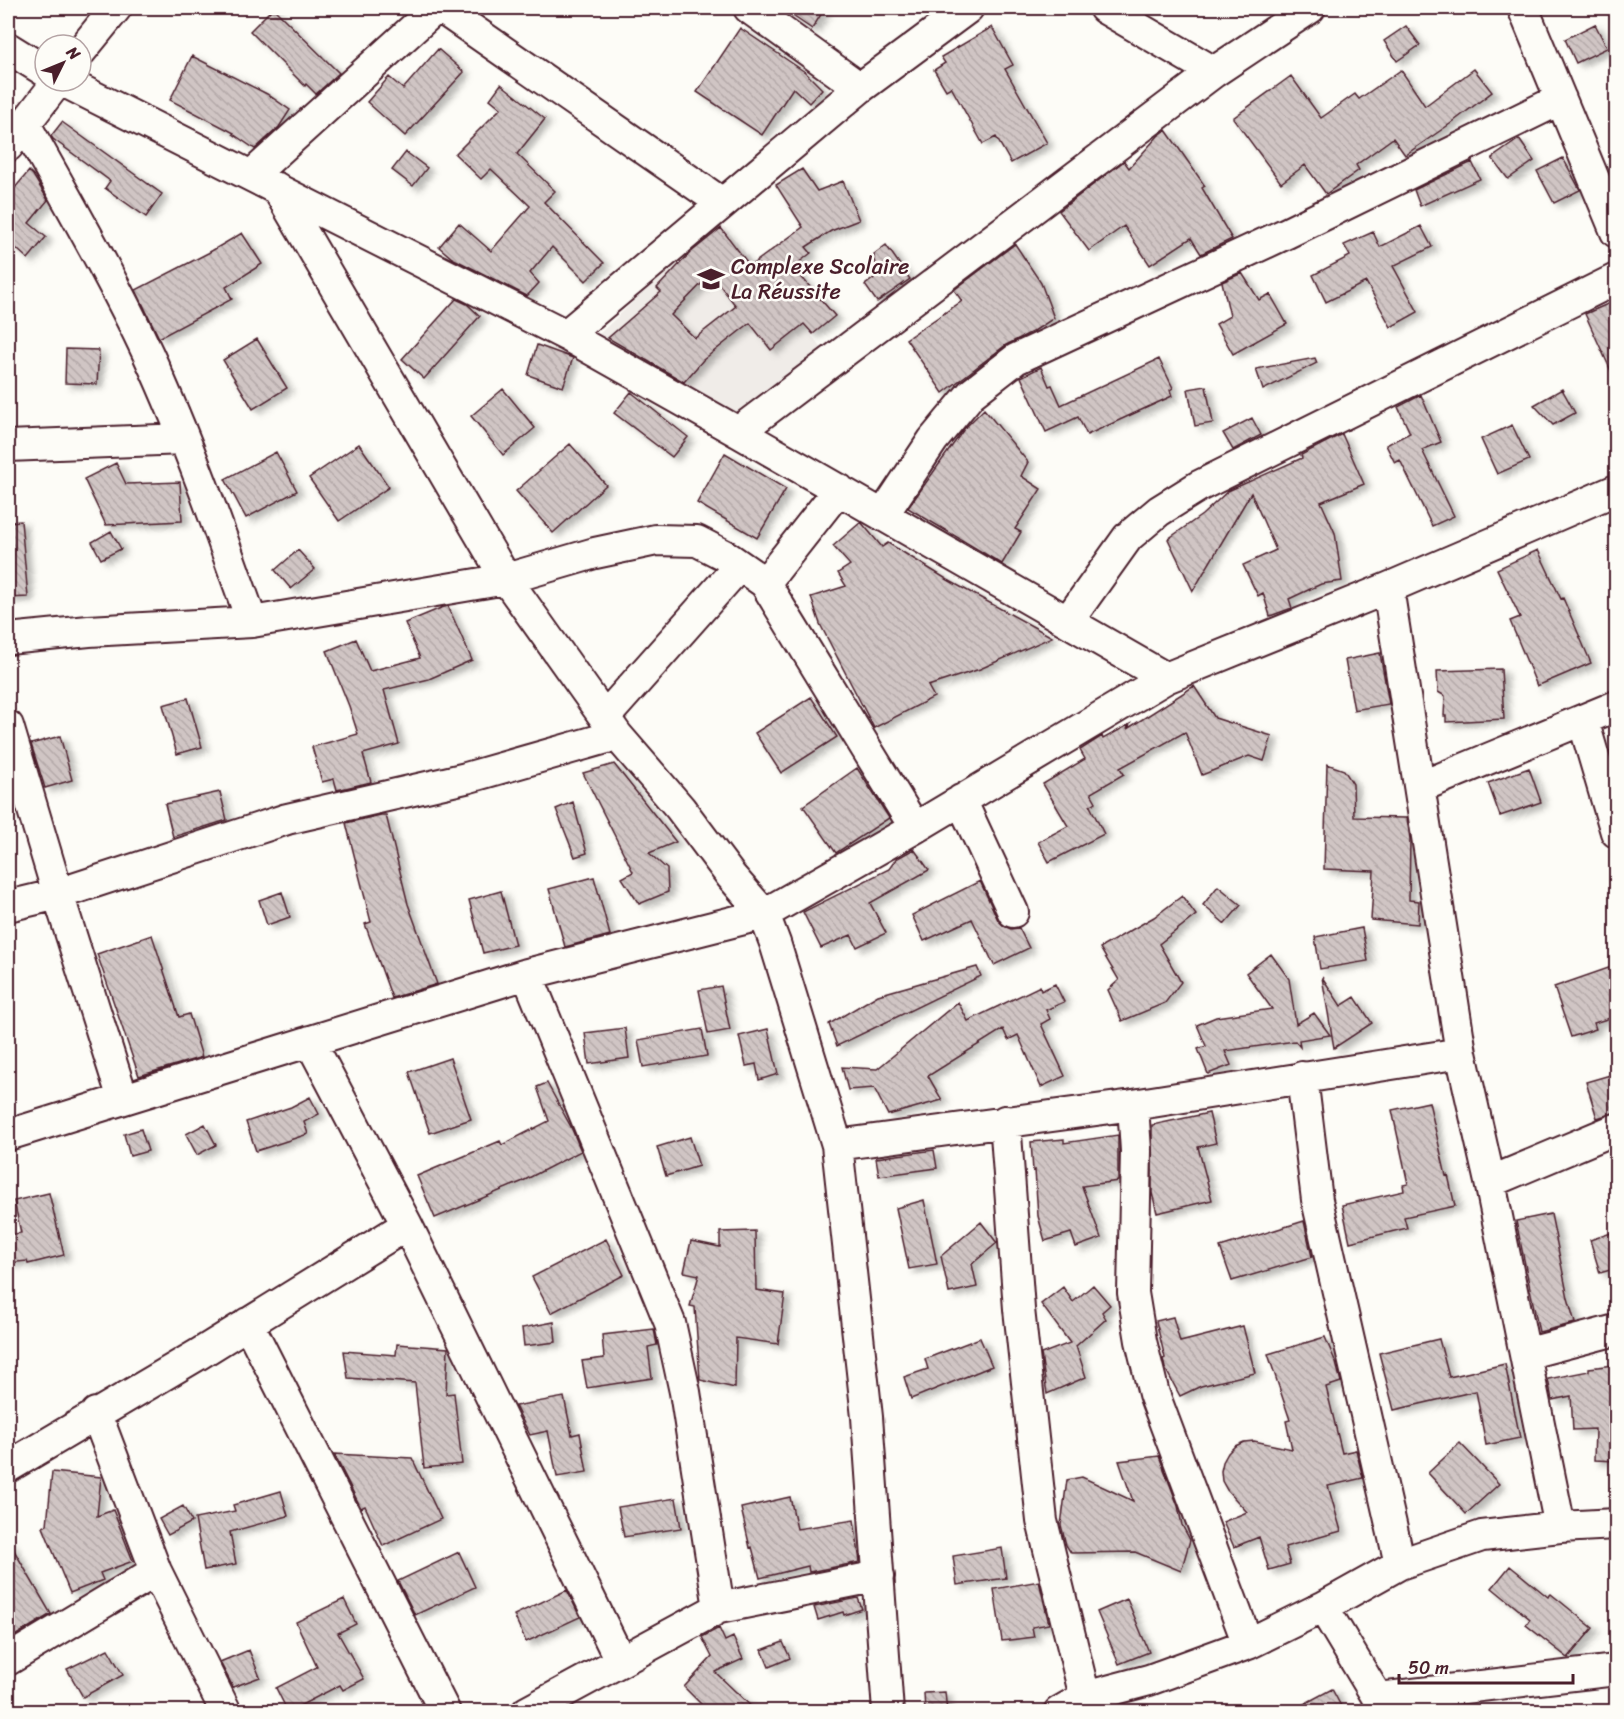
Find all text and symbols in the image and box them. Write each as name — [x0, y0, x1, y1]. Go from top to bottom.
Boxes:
north arrow — [33, 33, 93, 93]
text: N — [59, 38, 89, 68]
place label: Complexe Scolaire La Réussite — [731, 247, 909, 311]
school or university icon: Complexe Scolaire La Réussite — [696, 264, 726, 294]
scale bar — [1399, 1647, 1573, 1685]
text: 50 m — [1408, 1652, 1449, 1684]

